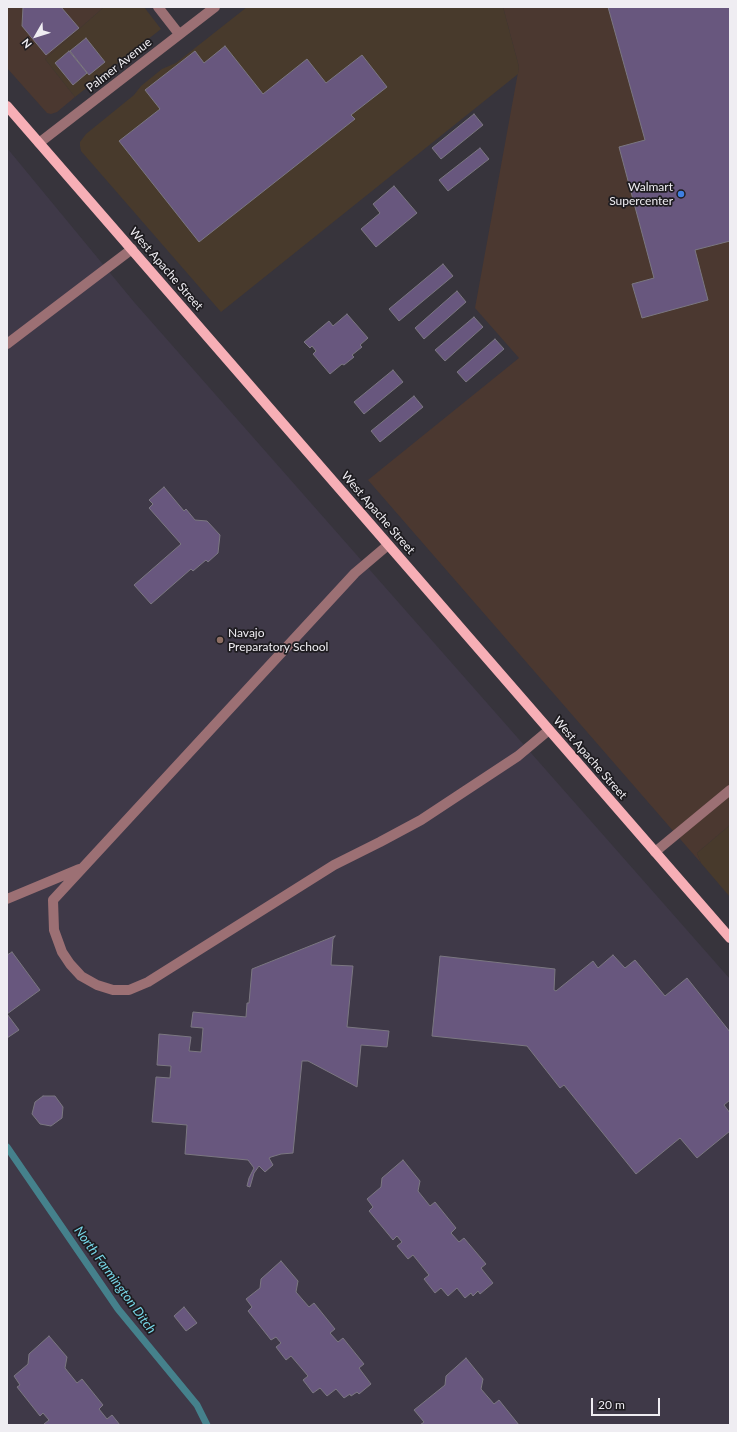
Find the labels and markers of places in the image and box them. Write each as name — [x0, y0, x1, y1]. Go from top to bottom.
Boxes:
place label: Walmart Supercenter — [609, 180, 673, 208]
marker: Walmart Supercenter — [676, 189, 686, 199]
place label: Navajo Preparatory School — [228, 626, 328, 654]
marker: Navajo Preparatory School — [215, 635, 225, 645]

